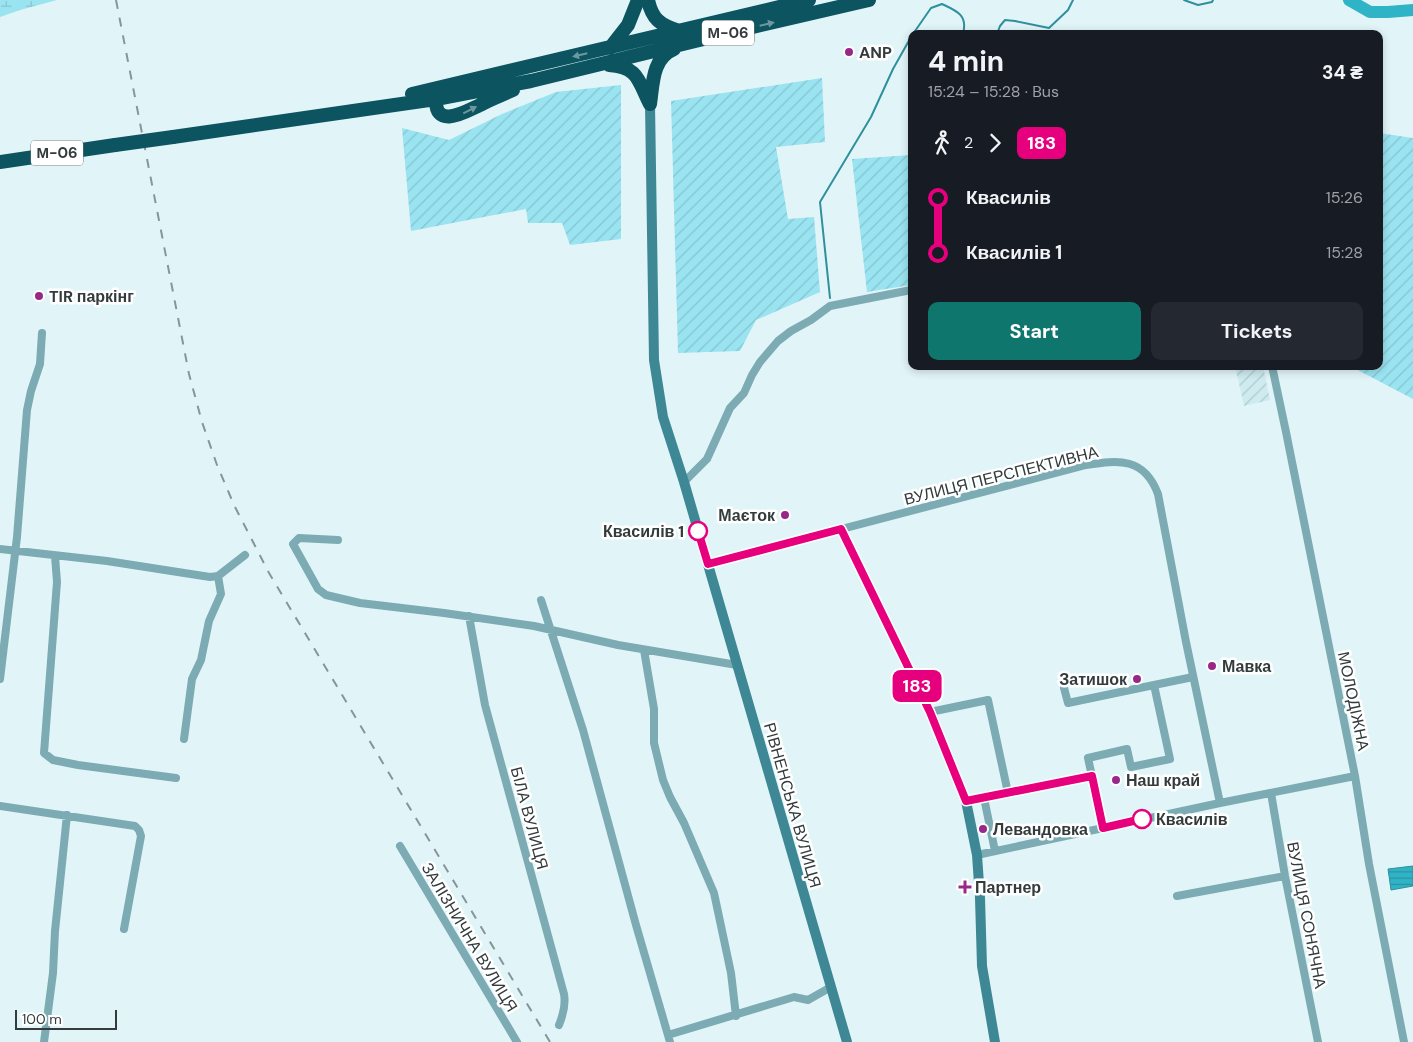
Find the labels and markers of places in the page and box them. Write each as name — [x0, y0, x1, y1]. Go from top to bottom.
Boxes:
place label: ANP — [859, 42, 892, 63]
marker: ANP — [843, 46, 855, 58]
place label: TIR паркінг — [49, 286, 134, 307]
marker: TIR паркінг — [33, 290, 45, 302]
place label: Маєток — [718, 505, 776, 526]
marker: Маєток — [779, 509, 791, 521]
place label: Квасилів 1 — [603, 521, 684, 542]
marker: Квасилів 1 — [688, 521, 708, 541]
place label: Мавка — [1222, 656, 1271, 677]
marker: Мавка — [1206, 660, 1218, 672]
place label: Затишок — [1059, 669, 1128, 690]
marker: Затишок — [1131, 673, 1143, 685]
place label: Наш край — [1126, 770, 1200, 791]
marker: Наш край — [1110, 774, 1122, 786]
marker: Квасилів — [1132, 809, 1152, 829]
place label: Квасилів — [1156, 809, 1228, 830]
place label: Левандовка — [993, 819, 1088, 840]
marker: Левандовка — [977, 823, 989, 835]
place label: Партнер — [975, 877, 1041, 898]
marker: Партнер — [959, 881, 971, 893]

